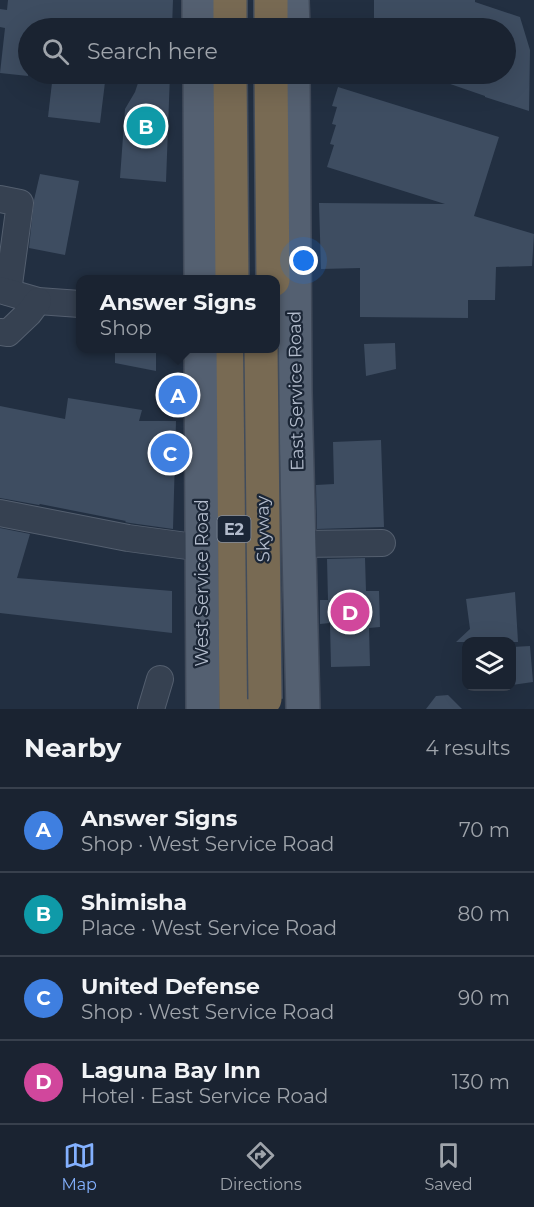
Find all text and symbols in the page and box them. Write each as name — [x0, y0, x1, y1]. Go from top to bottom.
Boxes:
search box — [18, 18, 516, 84]
icon: search — [39, 35, 72, 68]
text: Search here — [87, 38, 218, 65]
pin: B — [126, 104, 166, 148]
your location — [289, 246, 318, 275]
popup — [76, 275, 280, 353]
text: Answer Signs — [100, 289, 256, 316]
street label: East Service Road — [284, 311, 308, 471]
text: Shop — [100, 316, 152, 340]
pin: A — [158, 372, 198, 418]
pin: C — [150, 430, 190, 476]
street label: Skyway — [251, 495, 275, 562]
street label: West Service Road — [191, 499, 213, 667]
road number: E2 — [218, 516, 250, 542]
pin: D — [330, 590, 370, 634]
map controls — [462, 637, 516, 691]
button: layers — [462, 637, 516, 691]
text: Nearby — [24, 732, 121, 764]
text: 4 results — [425, 736, 510, 760]
text: Answer Signs — [81, 805, 237, 832]
text: A — [36, 818, 51, 842]
text: 70 m — [459, 818, 510, 842]
text: Shop · West Service Road — [81, 832, 334, 856]
text: Shimisha — [81, 889, 187, 916]
text: B — [36, 902, 51, 926]
text: 80 m — [458, 902, 510, 926]
text: Place · West Service Road — [81, 916, 337, 940]
text: United Defense — [81, 973, 260, 1000]
text: C — [36, 986, 51, 1010]
text: 90 m — [458, 986, 510, 1010]
text: Shop · West Service Road — [81, 1000, 334, 1024]
text: Laguna Bay Inn — [81, 1057, 261, 1084]
text: D — [35, 1070, 52, 1094]
text: 130 m — [452, 1070, 510, 1094]
text: Hotel · East Service Road — [81, 1084, 328, 1108]
tab: Map — [61, 1139, 97, 1194]
tab: Directions — [220, 1139, 302, 1194]
tab: Saved — [425, 1139, 473, 1194]

